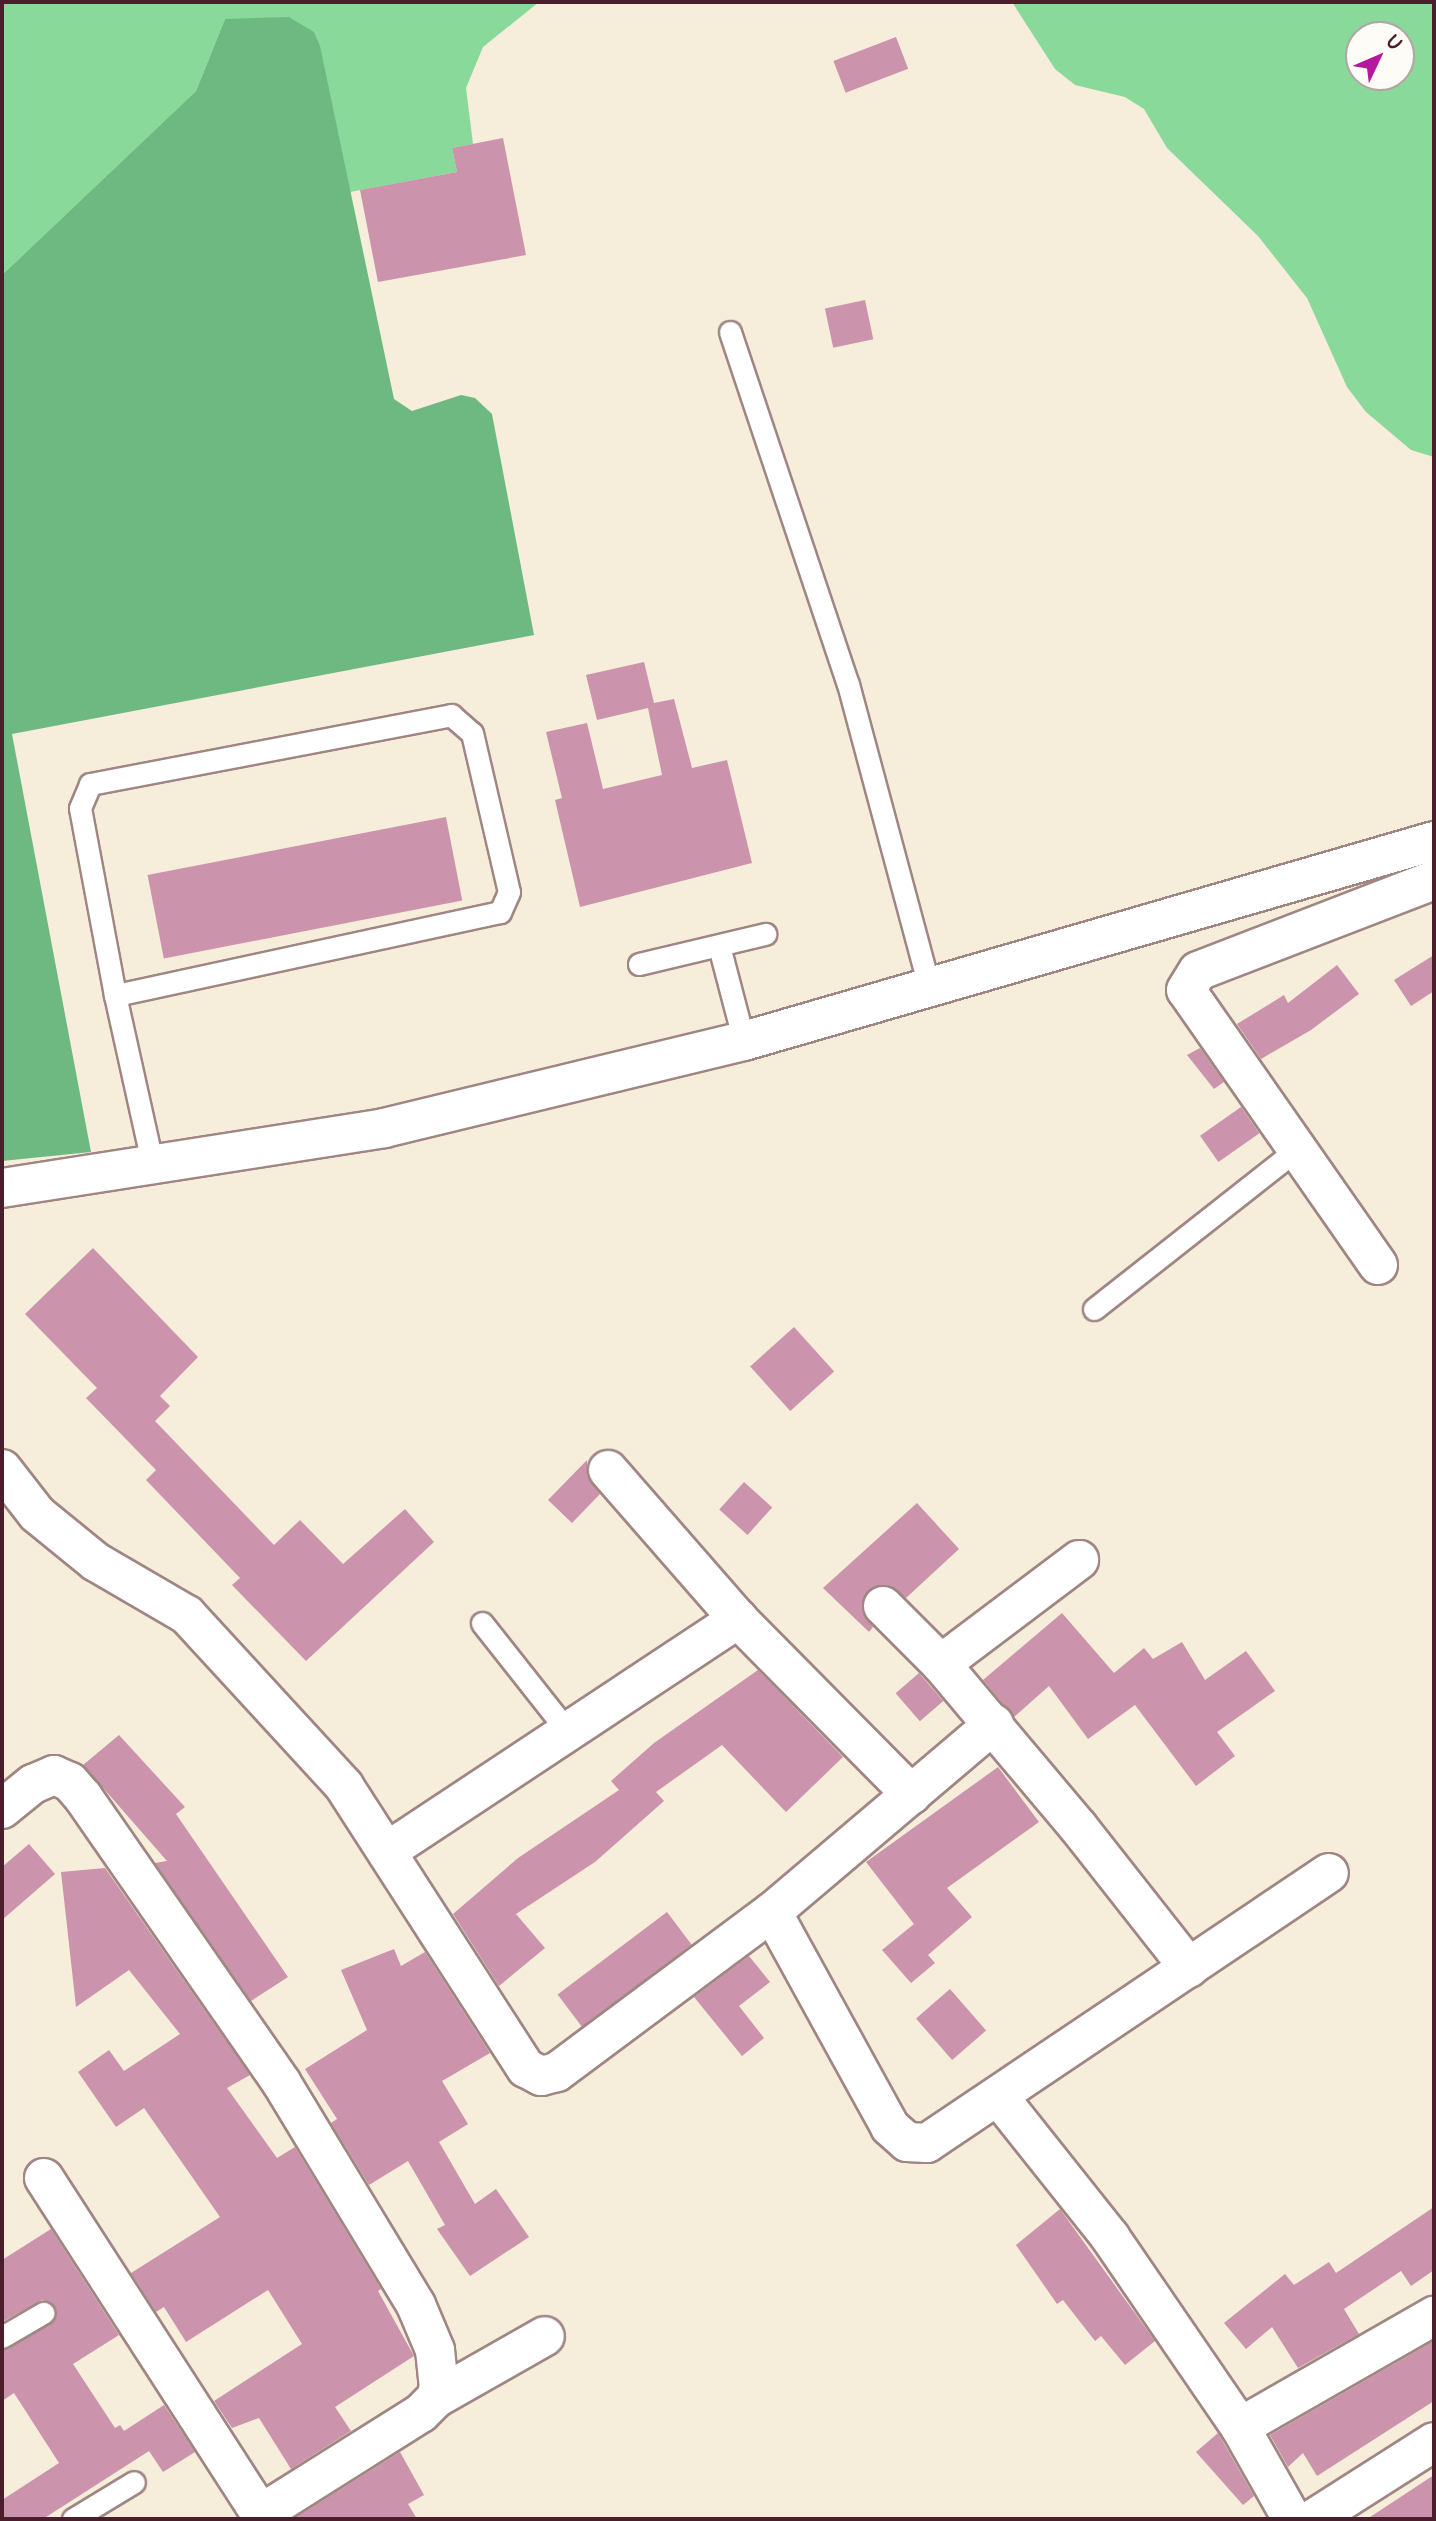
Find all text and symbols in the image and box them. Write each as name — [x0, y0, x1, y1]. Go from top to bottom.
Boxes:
north arrow — [1345, 21, 1415, 91]
text: U — [1381, 30, 1407, 56]

